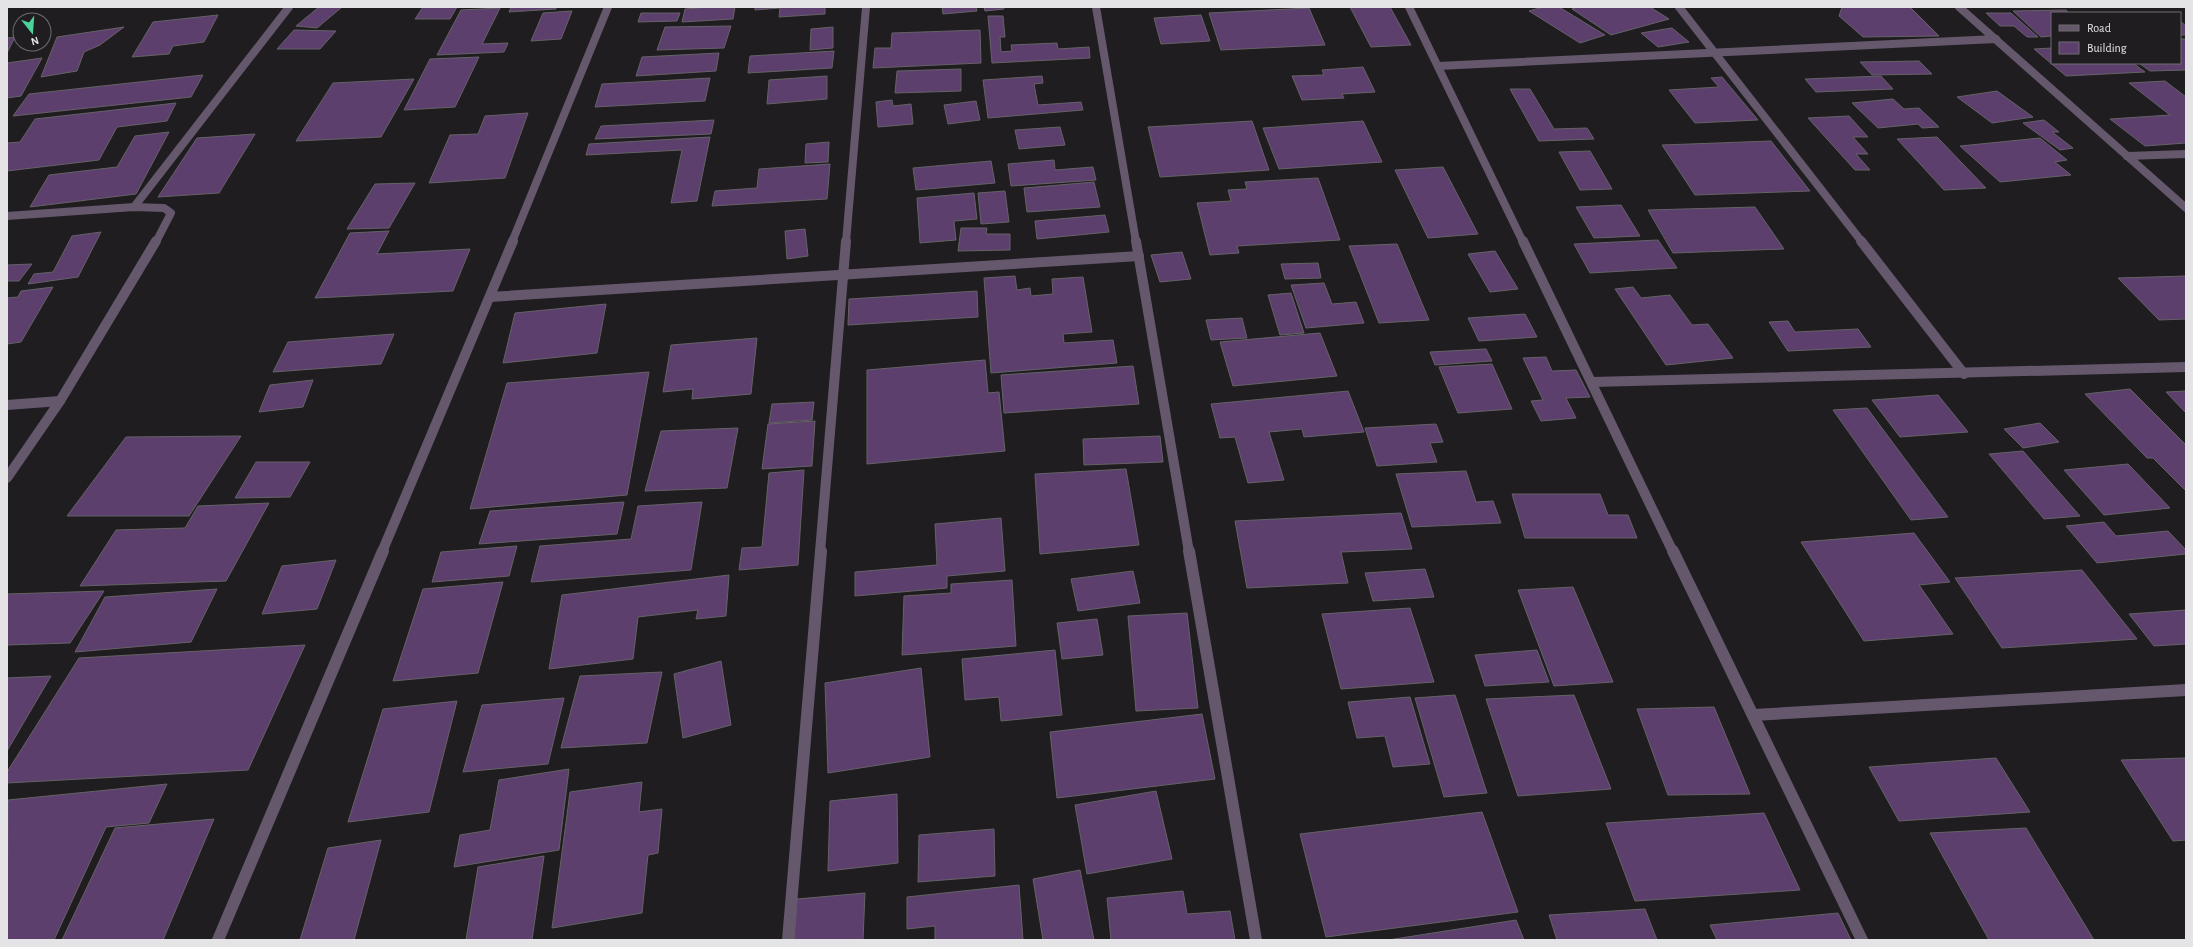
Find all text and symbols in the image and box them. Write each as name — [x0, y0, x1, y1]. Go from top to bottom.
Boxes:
north arrow — [12, 12, 52, 52]
legend — [2051, 12, 2181, 64]
text: Road — [2087, 22, 2111, 34]
text: N — [30, 35, 40, 47]
text: Building — [2087, 42, 2127, 54]

